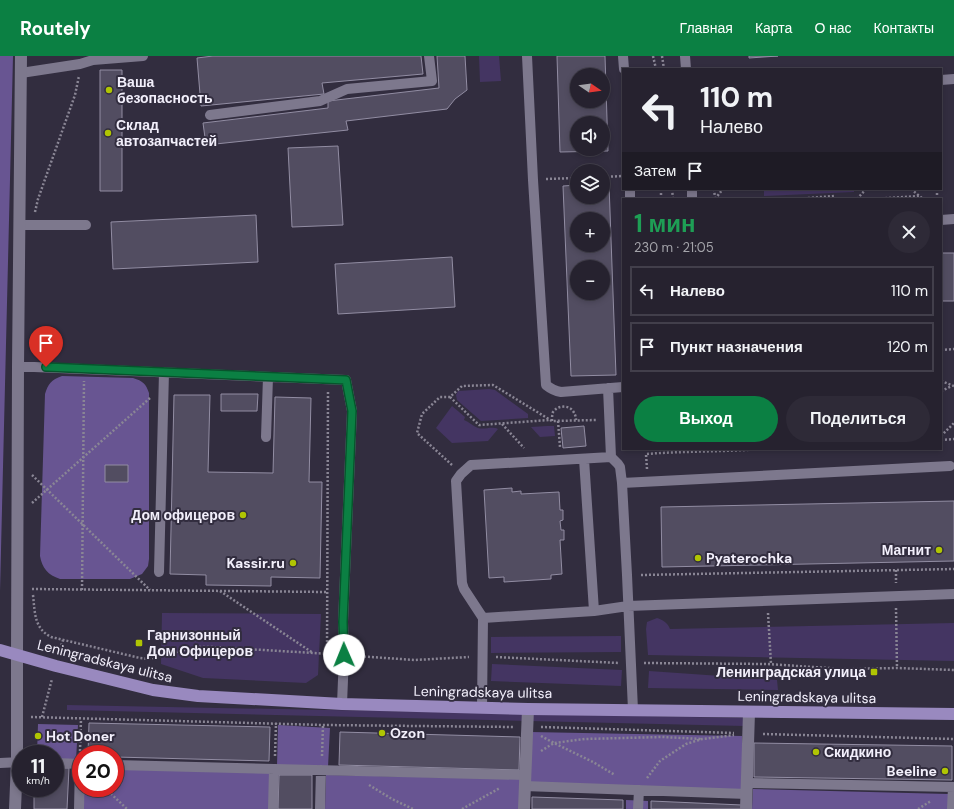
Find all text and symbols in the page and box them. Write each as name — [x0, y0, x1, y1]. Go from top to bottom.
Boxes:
text: Routely — [20, 16, 91, 41]
text: Главная — [680, 19, 733, 37]
text: Карта — [755, 19, 792, 37]
text: О нас — [814, 19, 852, 37]
text: Контакты — [874, 19, 934, 37]
north arrow — [570, 68, 610, 108]
map controls — [570, 68, 610, 300]
place label: Ваша безопасность — [117, 73, 213, 107]
text: 110 m — [700, 79, 773, 116]
icon: left — [634, 84, 686, 136]
marker: Ваша безопасность — [104, 85, 114, 95]
text: Налево — [700, 115, 763, 139]
place label: Склад автозапчастей — [116, 116, 217, 150]
button: sound — [570, 116, 610, 156]
marker: Склад автозапчастей — [103, 128, 113, 138]
icon: arrive — [684, 160, 706, 182]
text: Затем — [634, 161, 676, 181]
button: layers — [570, 164, 610, 204]
text: 1 мин — [634, 208, 695, 239]
button: close — [888, 211, 930, 253]
button: + — [570, 212, 610, 252]
text: 230 m · 21:05 — [634, 239, 714, 256]
button: − — [570, 260, 610, 300]
icon: left — [636, 280, 658, 302]
text: Налево — [670, 281, 725, 301]
text: 110 m — [891, 281, 928, 301]
pin — [29, 326, 63, 367]
icon: arrive — [35, 332, 57, 354]
icon: arrive — [636, 336, 658, 358]
text: Пункт назначения — [670, 337, 803, 357]
text: 120 m — [887, 337, 928, 357]
button: Выход — [634, 396, 778, 442]
button: Поделиться — [786, 396, 930, 442]
place label: Дом офицеров — [131, 506, 235, 524]
marker: Дом офицеров — [238, 510, 248, 520]
place label: Магнит — [882, 541, 931, 559]
marker: Магнит — [934, 545, 944, 555]
place label: Pyaterochka — [706, 549, 792, 567]
marker: Pyaterochka — [693, 553, 703, 563]
place label: Kassir.ru — [226, 554, 285, 572]
marker: Kassir.ru — [288, 558, 298, 568]
place label: Гарнизонный Дом Офицеров — [147, 626, 253, 660]
position arrow — [323, 634, 365, 676]
street label: Leningradskaya ulitsa — [36, 635, 174, 687]
marker: Гарнизонный Дом Офицеров — [134, 638, 144, 648]
place label: Ленинградская улица — [716, 663, 866, 681]
marker: Ленинградская улица — [869, 667, 879, 677]
street label: Leningradskaya ulitsa — [414, 682, 552, 702]
street label: Leningradskaya ulitsa — [738, 687, 876, 707]
place label: Ozon — [390, 724, 425, 742]
place label: Hot Doner — [46, 727, 115, 745]
marker: Ozon — [377, 728, 387, 738]
marker: Hot Doner — [33, 731, 43, 741]
place label: Скидкино — [824, 743, 891, 761]
speed limit sign: 20 — [72, 745, 124, 797]
marker: Скидкино — [811, 747, 821, 757]
text: 11 — [31, 753, 45, 779]
place label: Beeline — [887, 762, 937, 780]
marker: Beeline — [940, 766, 950, 776]
text: km/h — [26, 774, 50, 787]

